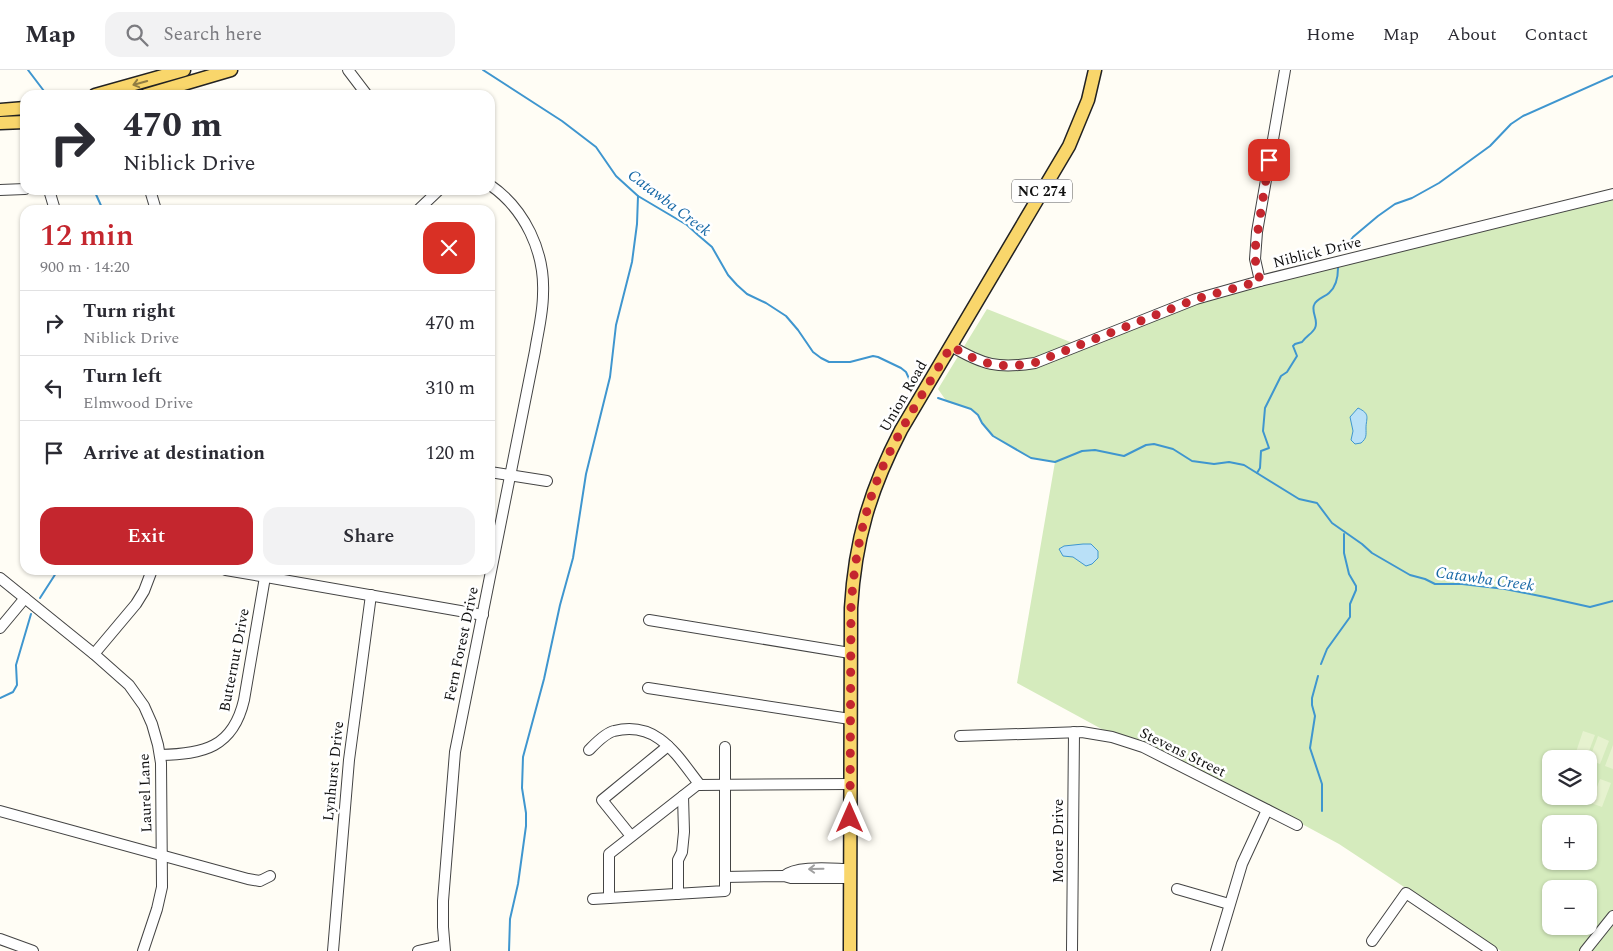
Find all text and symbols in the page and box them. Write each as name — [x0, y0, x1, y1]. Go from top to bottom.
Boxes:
search box — [105, 12, 455, 57]
text: Map — [25, 17, 75, 53]
text: Search here — [163, 20, 262, 49]
icon: search — [123, 21, 151, 49]
text: Home — [1306, 21, 1355, 48]
text: Map — [1383, 21, 1419, 48]
text: About — [1447, 21, 1497, 48]
text: Contact — [1525, 21, 1588, 48]
one-way arrow — [132, 78, 148, 88]
text: 470 m — [123, 99, 222, 152]
icon: right — [40, 110, 105, 175]
pin — [1248, 139, 1290, 181]
icon: arrive — [1255, 146, 1283, 174]
text: Niblick Drive — [123, 147, 255, 180]
water label: Catawba Creek — [623, 163, 717, 243]
road number: NC 274 — [1012, 180, 1072, 202]
text: 12 min — [40, 213, 134, 259]
button: close — [423, 222, 475, 274]
street label: Niblick Drive — [1271, 230, 1364, 275]
text: 900 m · 14:20 — [40, 255, 130, 279]
text: Turn right — [83, 297, 176, 326]
icon: right — [40, 309, 68, 337]
text: 470 m — [425, 309, 475, 338]
text: Niblick Drive — [83, 326, 179, 350]
street label: Union Road — [874, 356, 933, 436]
text: Turn left — [83, 362, 162, 391]
icon: left — [40, 374, 68, 402]
text: 310 m — [425, 374, 475, 403]
text: Elmwood Drive — [83, 391, 193, 415]
icon: arrive — [40, 439, 68, 467]
text: Arrive at destination — [83, 439, 265, 468]
text: 120 m — [425, 439, 475, 468]
button: Exit — [40, 507, 253, 565]
button: Share — [263, 507, 475, 565]
water label: Catawba Creek — [1434, 560, 1536, 598]
street label: Fern Forest Drive — [438, 585, 485, 704]
street label: Butternut Drive — [213, 606, 256, 714]
street label: Lynhurst Drive — [317, 720, 350, 822]
street label: Stevens Street — [1136, 722, 1230, 783]
map controls — [1542, 750, 1597, 935]
button: layers — [1542, 750, 1597, 805]
street label: Laurel Lane — [133, 753, 158, 833]
position arrow — [823, 791, 875, 843]
street label: Moore Drive — [1047, 799, 1070, 883]
button: + — [1542, 815, 1597, 870]
one-way arrow — [808, 864, 824, 874]
button: − — [1542, 880, 1597, 935]

